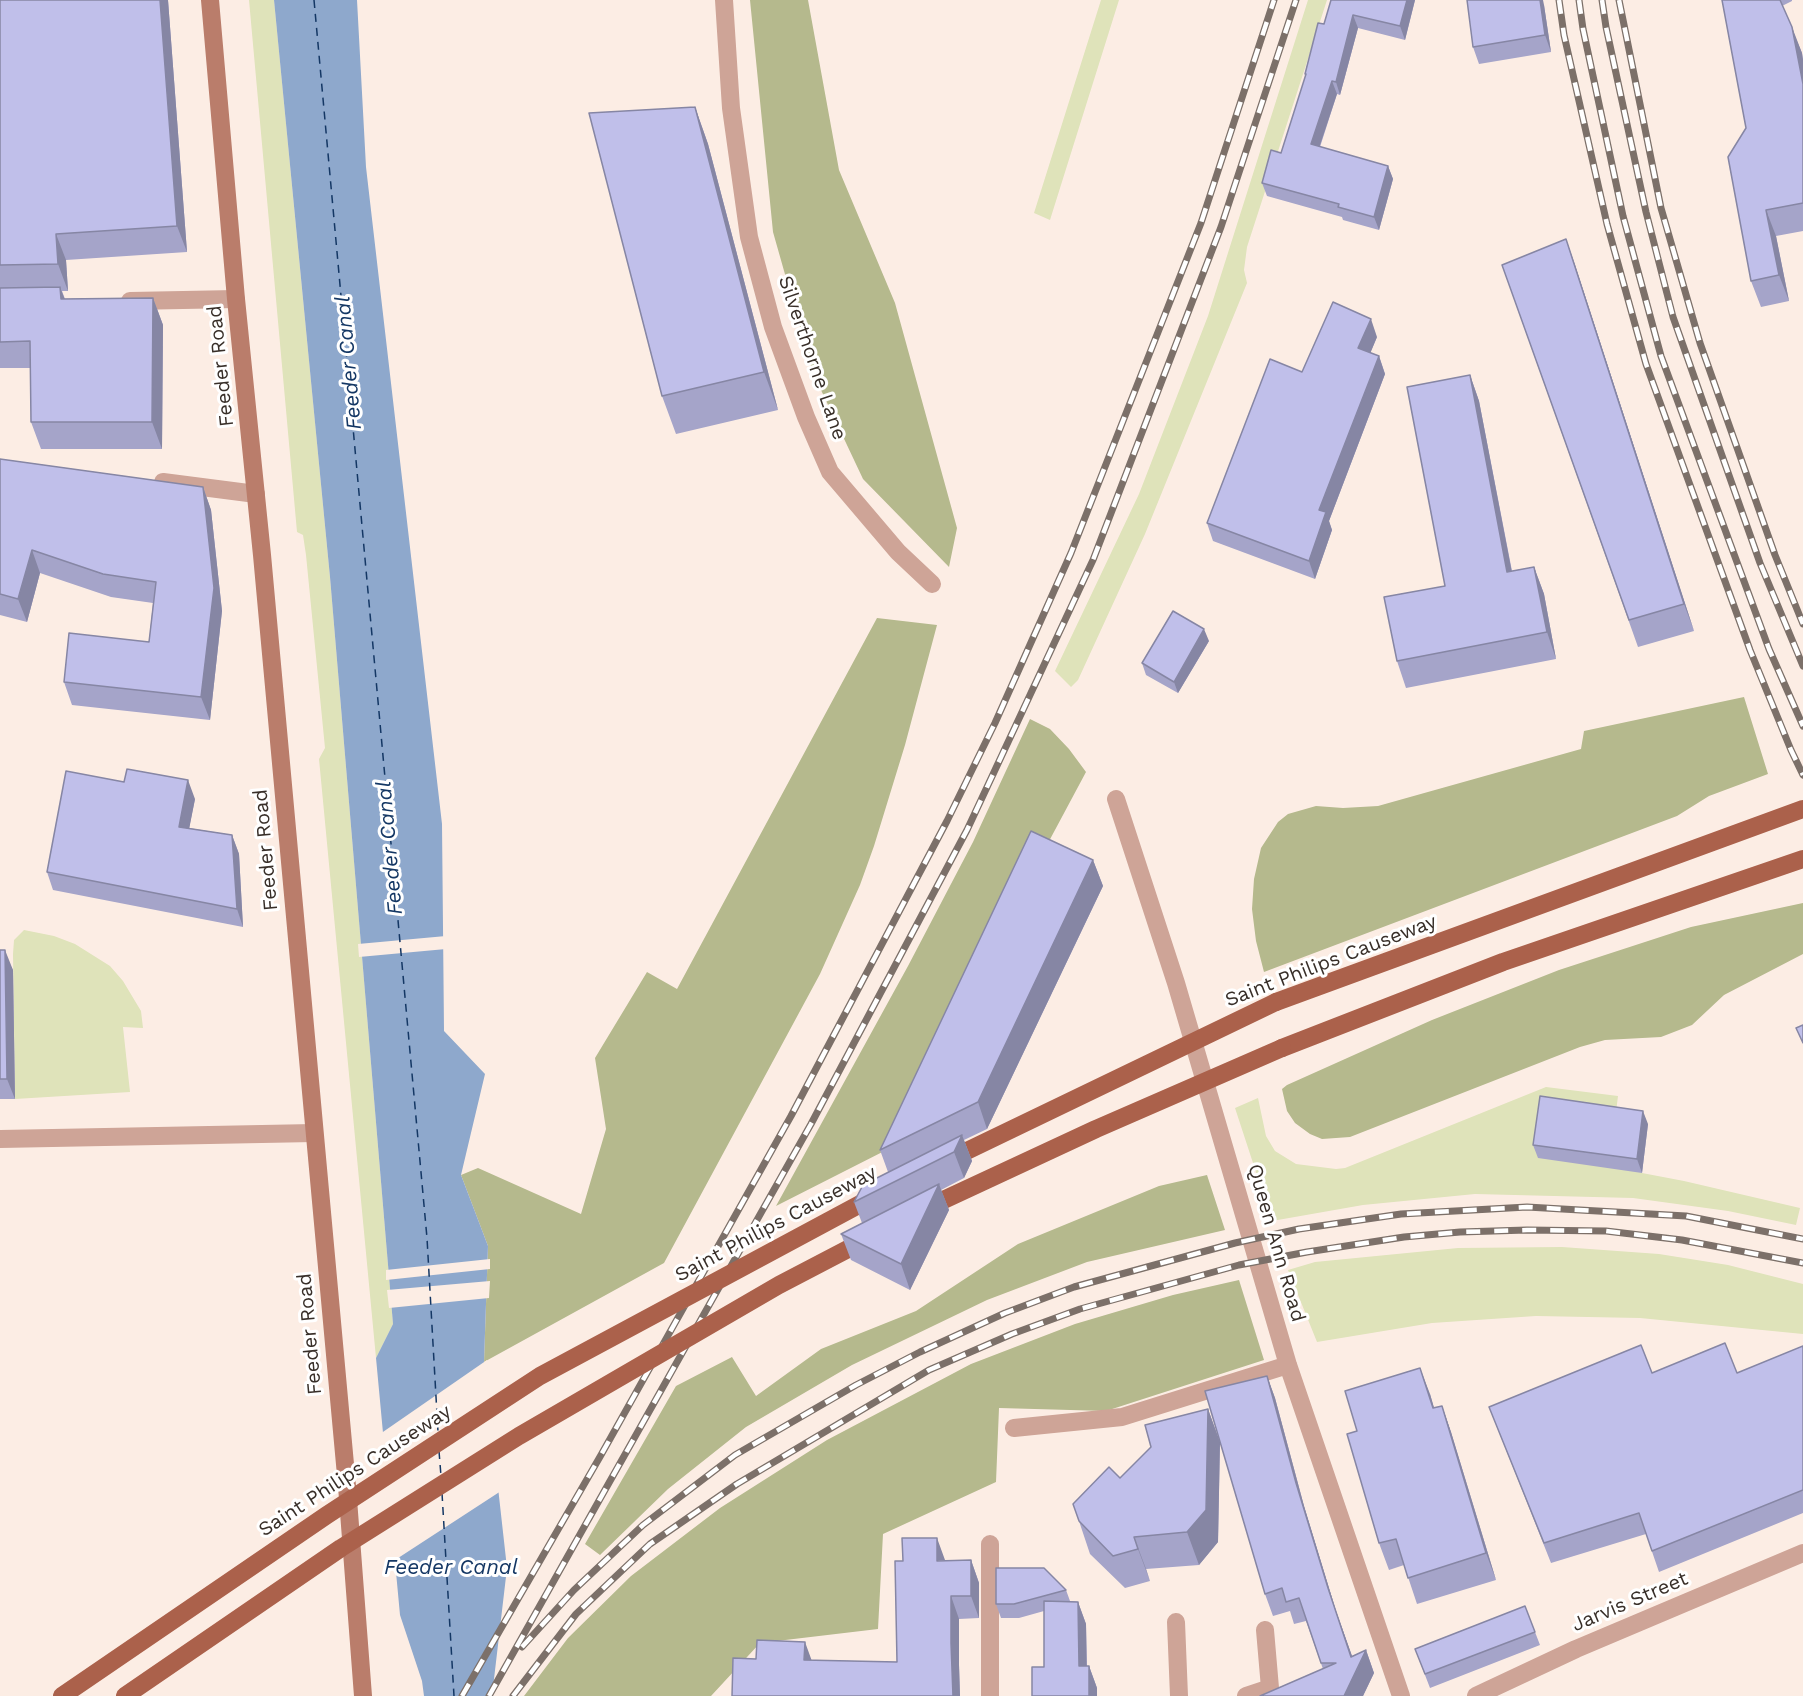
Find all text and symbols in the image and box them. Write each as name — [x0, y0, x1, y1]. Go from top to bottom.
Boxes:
street label: Silverthorne Lane — [773, 273, 851, 443]
water label: Feeder Canal — [331, 295, 367, 431]
street label: Feeder Road — [203, 304, 239, 428]
water label: Feeder Canal — [372, 780, 408, 916]
street label: Feeder Road — [249, 788, 283, 912]
street label: Saint Philips Causeway — [1222, 910, 1440, 1012]
street label: Saint Philips Causeway — [671, 1161, 881, 1287]
street label: Queen Ann Road — [1242, 1161, 1310, 1325]
street label: Feeder Road — [293, 1272, 327, 1396]
street label: Saint Philips Causeway — [254, 1400, 456, 1542]
water label: Feeder Canal — [384, 1555, 518, 1581]
street label: Jarvis Street — [1568, 1567, 1692, 1637]

